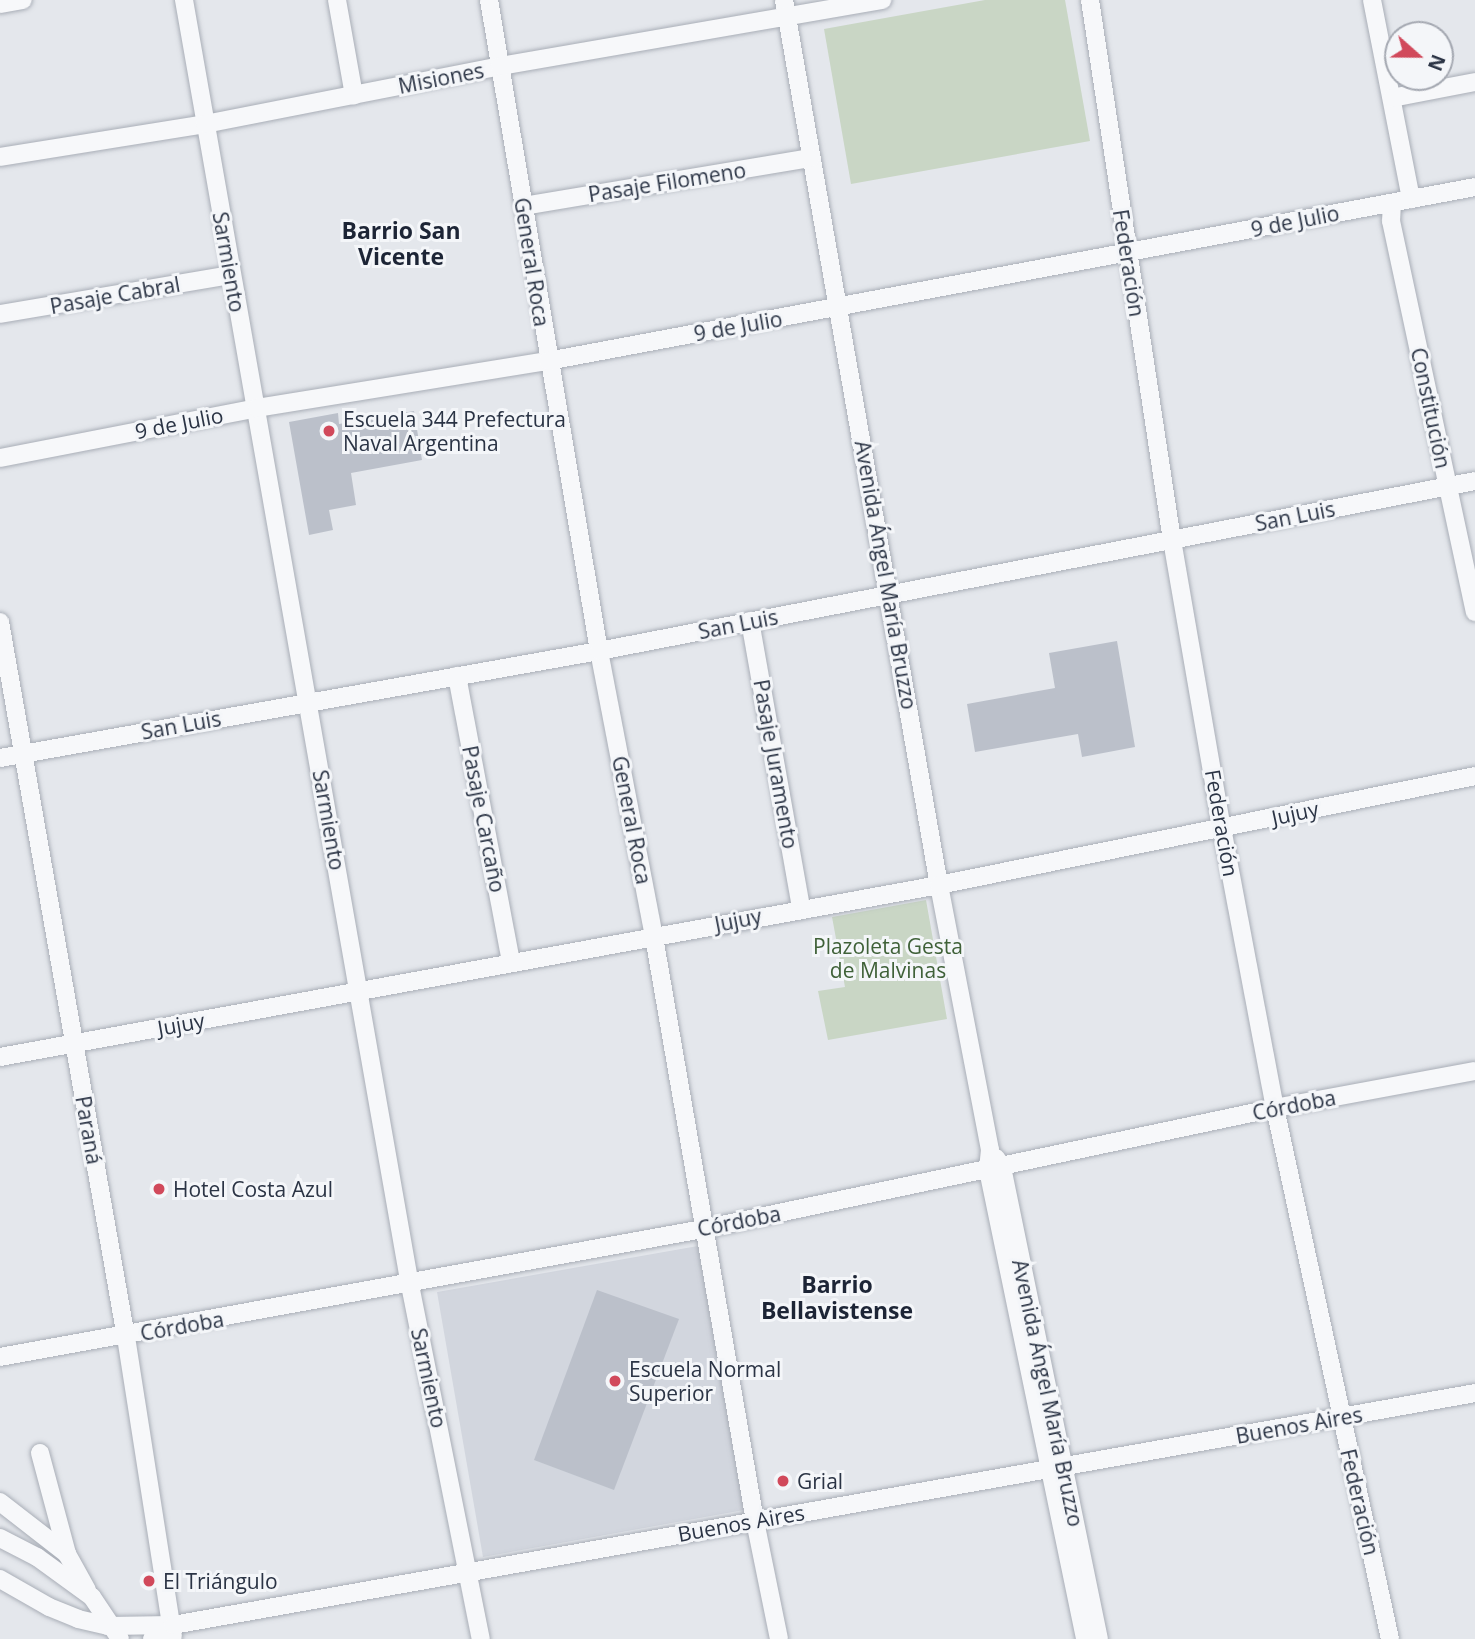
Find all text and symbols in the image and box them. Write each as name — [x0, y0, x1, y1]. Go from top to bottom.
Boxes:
north arrow — [1384, 21, 1454, 91]
text: N — [1422, 51, 1452, 75]
street label: Misiones — [396, 57, 486, 99]
street label: Pasaje Filomeno — [586, 157, 748, 207]
street label: General Roca — [509, 196, 555, 328]
street label: 9 de Julio — [1249, 200, 1341, 242]
street label: Federación — [1108, 207, 1150, 319]
street label: Sarmiento — [208, 210, 250, 314]
district label: Barrio San Vicente — [341, 216, 461, 270]
street label: Pasaje Cabral — [48, 271, 182, 319]
street label: 9 de Julio — [692, 306, 784, 346]
street label: Constitución — [1406, 345, 1456, 471]
street label: 9 de Julio — [133, 402, 225, 444]
place label: Escuela 344 Prefectura Naval Argentina — [343, 406, 566, 456]
marker: Escuela 344 Prefectura Naval Argentina — [321, 423, 337, 439]
street label: Avenida Ángel María Bruzzo — [850, 439, 922, 711]
street label: San Luis — [1253, 496, 1337, 536]
street label: San Luis — [696, 604, 780, 644]
street label: Pasaje Juramento — [749, 677, 803, 851]
street label: San Luis — [139, 706, 223, 744]
street label: Pasaje Carcaño — [457, 743, 511, 895]
street label: General Roca — [607, 754, 657, 886]
street label: Federación — [1200, 767, 1244, 879]
street label: Sarmiento — [308, 768, 350, 872]
street label: Jujuy — [1269, 796, 1321, 830]
street label: Jujuy — [712, 903, 764, 937]
park label: Plazoleta Gesta de Malvinas — [813, 933, 963, 983]
street label: Jujuy — [156, 1007, 206, 1041]
street label: Córdoba — [1250, 1085, 1338, 1125]
street label: Paraná — [71, 1094, 107, 1166]
place label: Hotel Costa Azul — [173, 1176, 333, 1202]
marker: Hotel Costa Azul — [151, 1181, 167, 1197]
street label: Córdoba — [695, 1201, 783, 1241]
street label: Avenida Ángel María Bruzzo — [1007, 1257, 1089, 1529]
district label: Barrio Bellavistense — [761, 1270, 913, 1324]
street label: Córdoba — [138, 1306, 226, 1346]
street label: Sarmiento — [406, 1326, 452, 1430]
place label: Escuela Normal Superior — [629, 1356, 781, 1406]
marker: Escuela Normal Superior — [607, 1373, 623, 1389]
street label: Buenos Aires — [1234, 1401, 1364, 1449]
street label: Federación — [1336, 1446, 1384, 1558]
place label: Grial — [797, 1468, 843, 1494]
marker: Grial — [775, 1473, 791, 1489]
street label: Buenos Aires — [676, 1499, 806, 1547]
place label: El Triángulo — [163, 1568, 278, 1594]
marker: El Triángulo — [141, 1573, 157, 1589]

